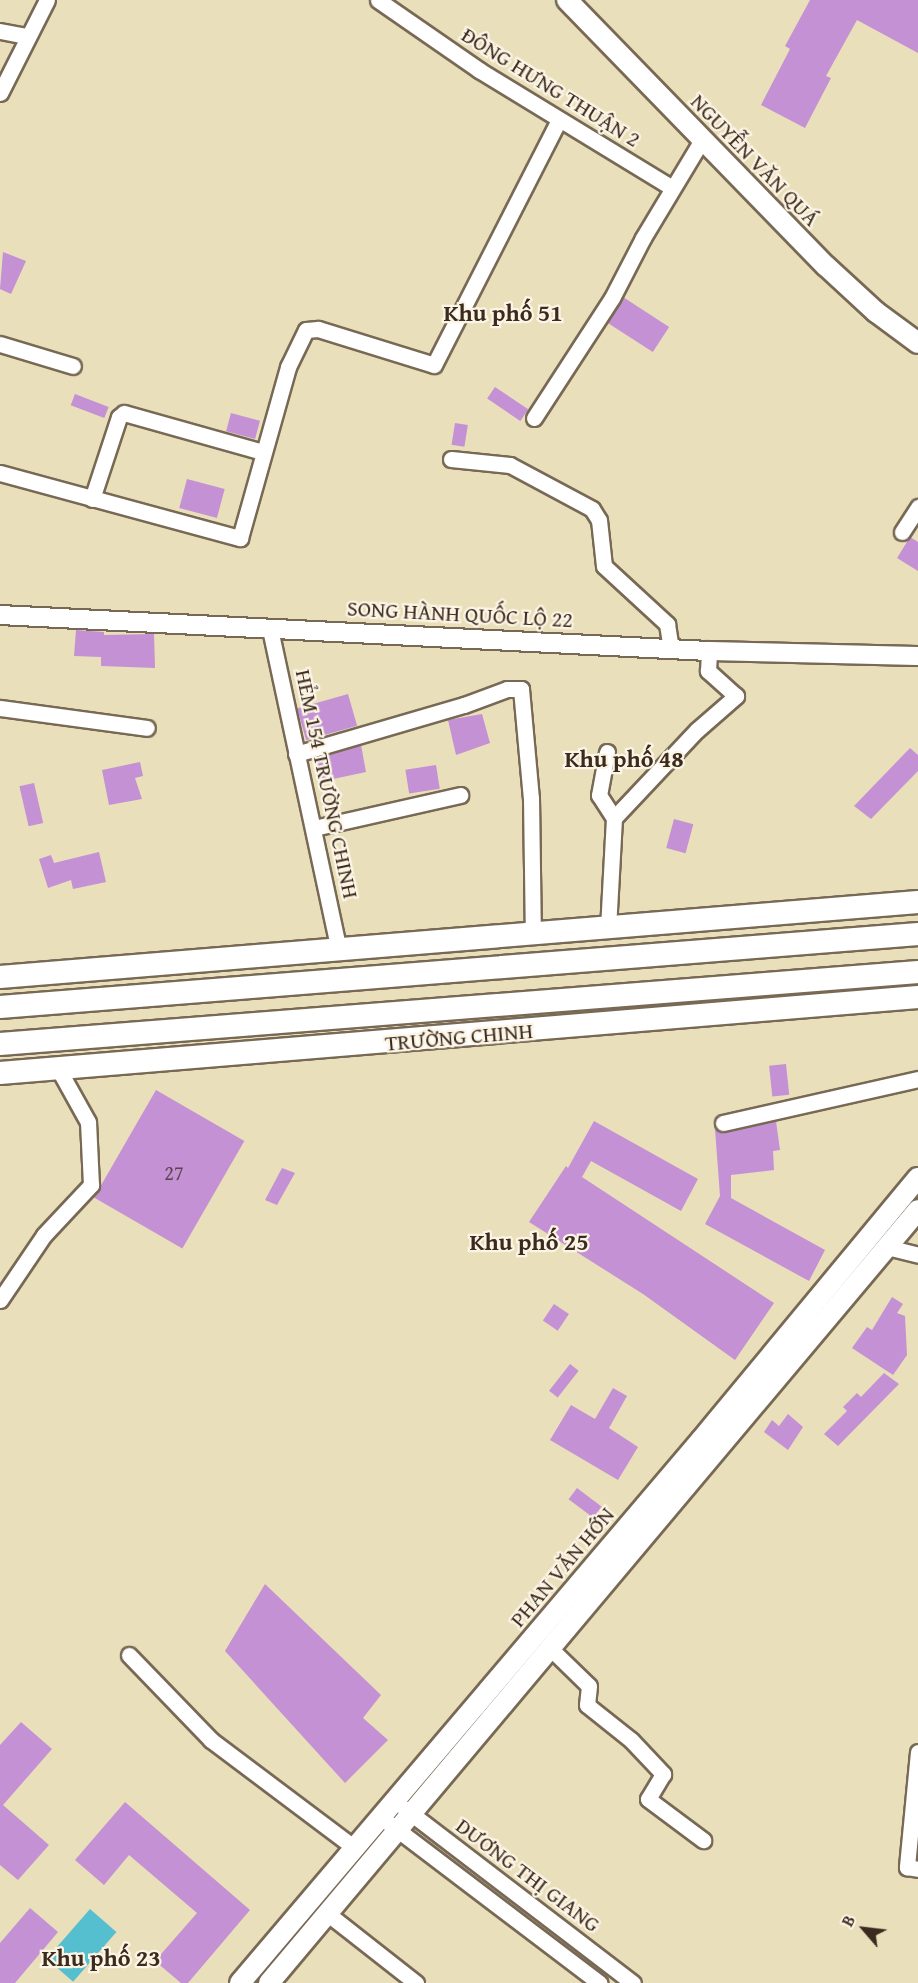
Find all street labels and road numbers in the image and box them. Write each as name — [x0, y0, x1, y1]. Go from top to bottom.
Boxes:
street label: ĐÔNG HƯNG THUẬN 2 — [457, 21, 645, 153]
street label: NGUYỄN VĂN QUÁ — [685, 88, 825, 232]
street label: SONG HÀNH QUỐC LỘ 22 — [346, 595, 574, 633]
street label: HẺM 154 TRƯỜNG CHINH — [290, 667, 364, 901]
street label: TRƯỜNG CHINH — [384, 1017, 534, 1057]
street label: PHAN VĂN HỚN — [504, 1502, 620, 1632]
street label: DƯƠNG THỊ GIANG — [451, 1812, 605, 1938]

